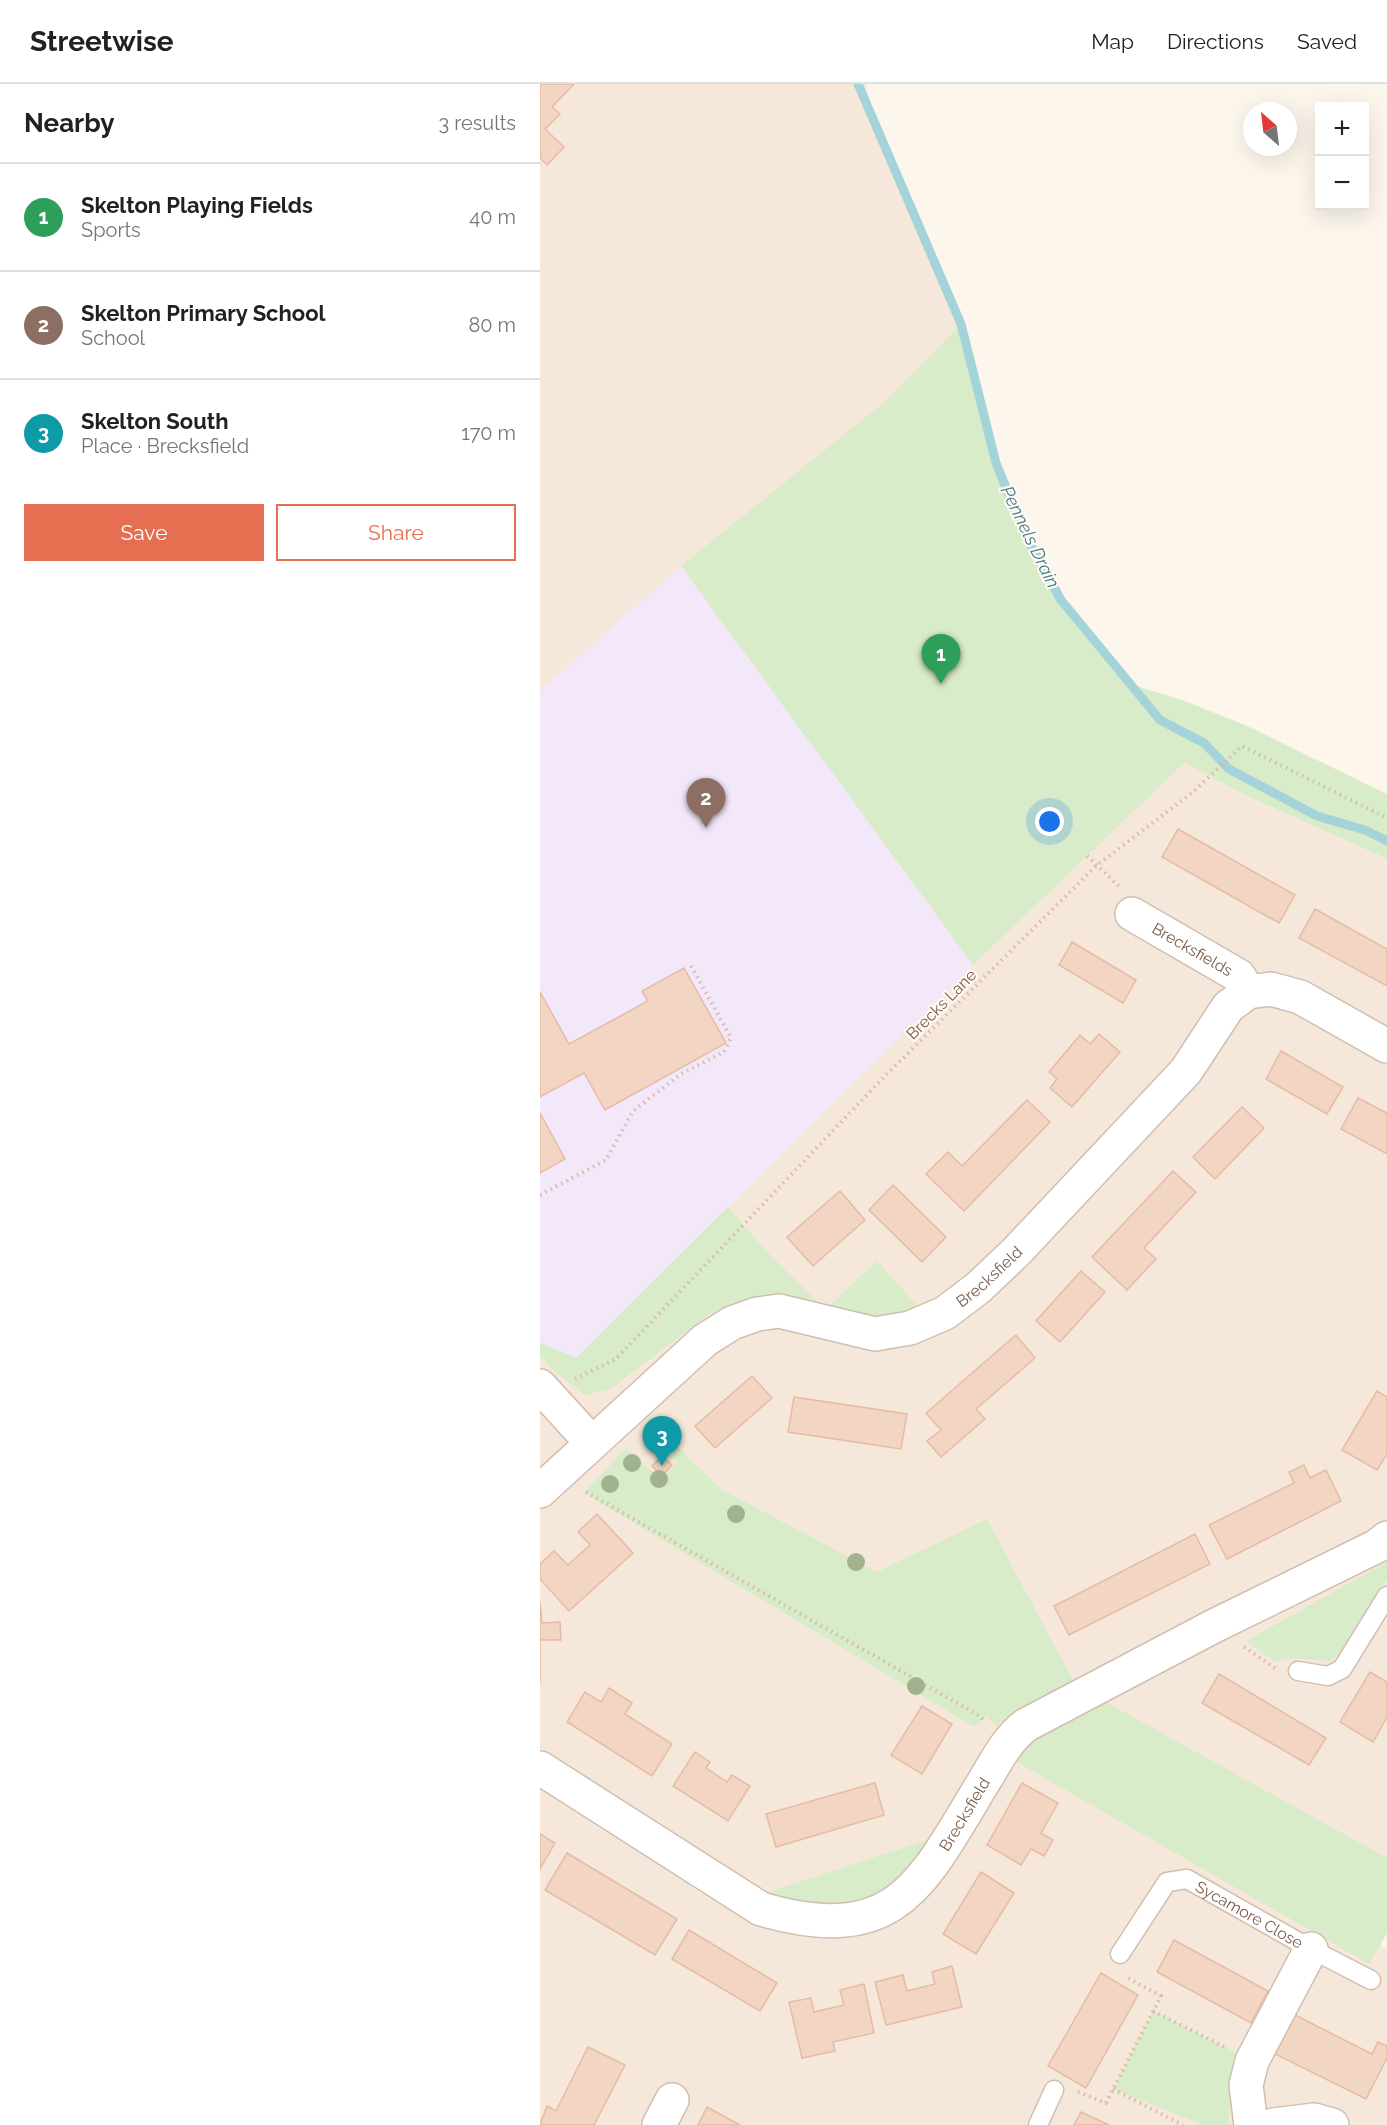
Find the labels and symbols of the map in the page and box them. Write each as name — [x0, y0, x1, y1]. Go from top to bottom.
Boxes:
north arrow — [1243, 102, 1297, 156]
water label: Pennels Drain — [997, 482, 1064, 591]
pin: 1 — [922, 634, 960, 684]
pin: 2 — [686, 778, 726, 828]
your location — [1035, 807, 1064, 836]
street label: Brecksfields — [1149, 919, 1236, 980]
street label: Brecks Lane — [902, 965, 980, 1043]
street label: Brecksfield — [953, 1242, 1026, 1311]
pin: 3 — [642, 1416, 682, 1466]
street label: Brecksfield — [935, 1774, 994, 1855]
street label: Sycamore Close — [1192, 1877, 1306, 1953]

